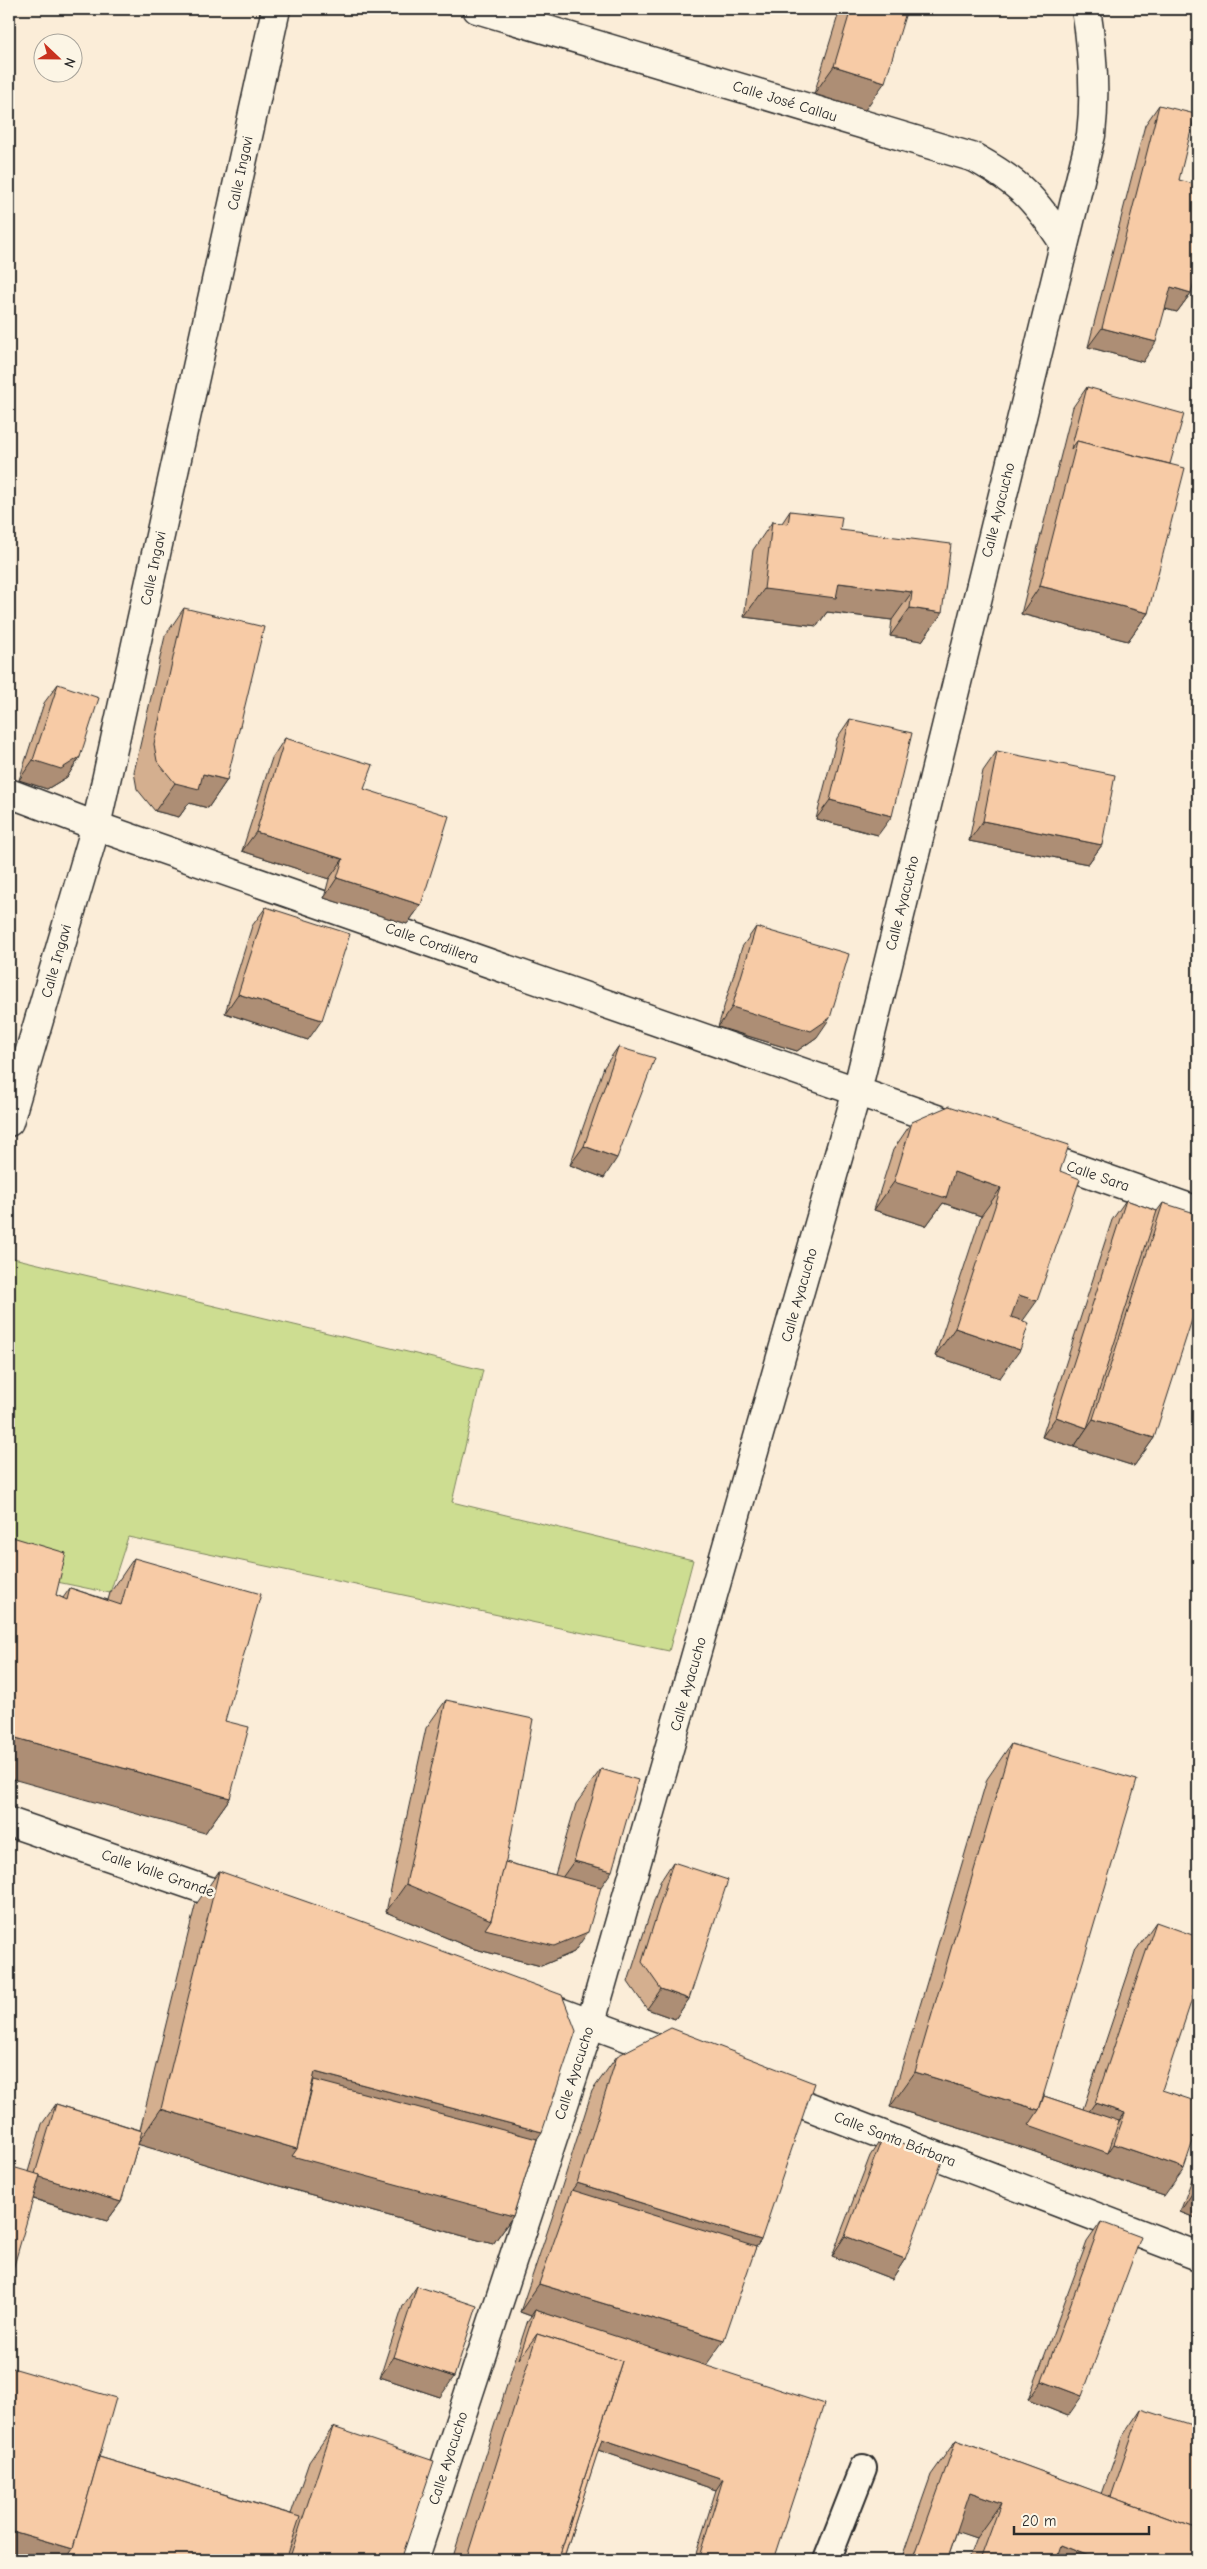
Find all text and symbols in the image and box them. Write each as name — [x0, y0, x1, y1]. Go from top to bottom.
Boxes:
north arrow — [32, 32, 82, 82]
text: N — [60, 55, 79, 70]
street label: Calle José Callau — [731, 77, 839, 125]
street label: Calle Ingavi — [223, 134, 257, 212]
street label: Calle Ayacucho — [978, 461, 1018, 559]
street label: Calle Ingavi — [136, 529, 170, 607]
street label: Calle Ayacucho — [882, 854, 922, 952]
street label: Calle Cordillera — [383, 919, 481, 967]
street label: Calle Ingavi — [37, 922, 75, 1000]
street label: Calle Sara — [1064, 1157, 1132, 1195]
street label: Calle Ayacucho — [777, 1246, 821, 1344]
street label: Calle Ayacucho — [666, 1635, 710, 1733]
street label: Calle Valle Grande — [99, 1845, 217, 1901]
street label: Calle Ayacucho — [550, 2024, 598, 2122]
street label: Calle Santa Bárbara — [831, 2107, 959, 2171]
street label: Calle Ayacucho — [424, 2409, 472, 2507]
scale bar — [1014, 2504, 1150, 2536]
text: 20 m — [1022, 2512, 1056, 2530]

